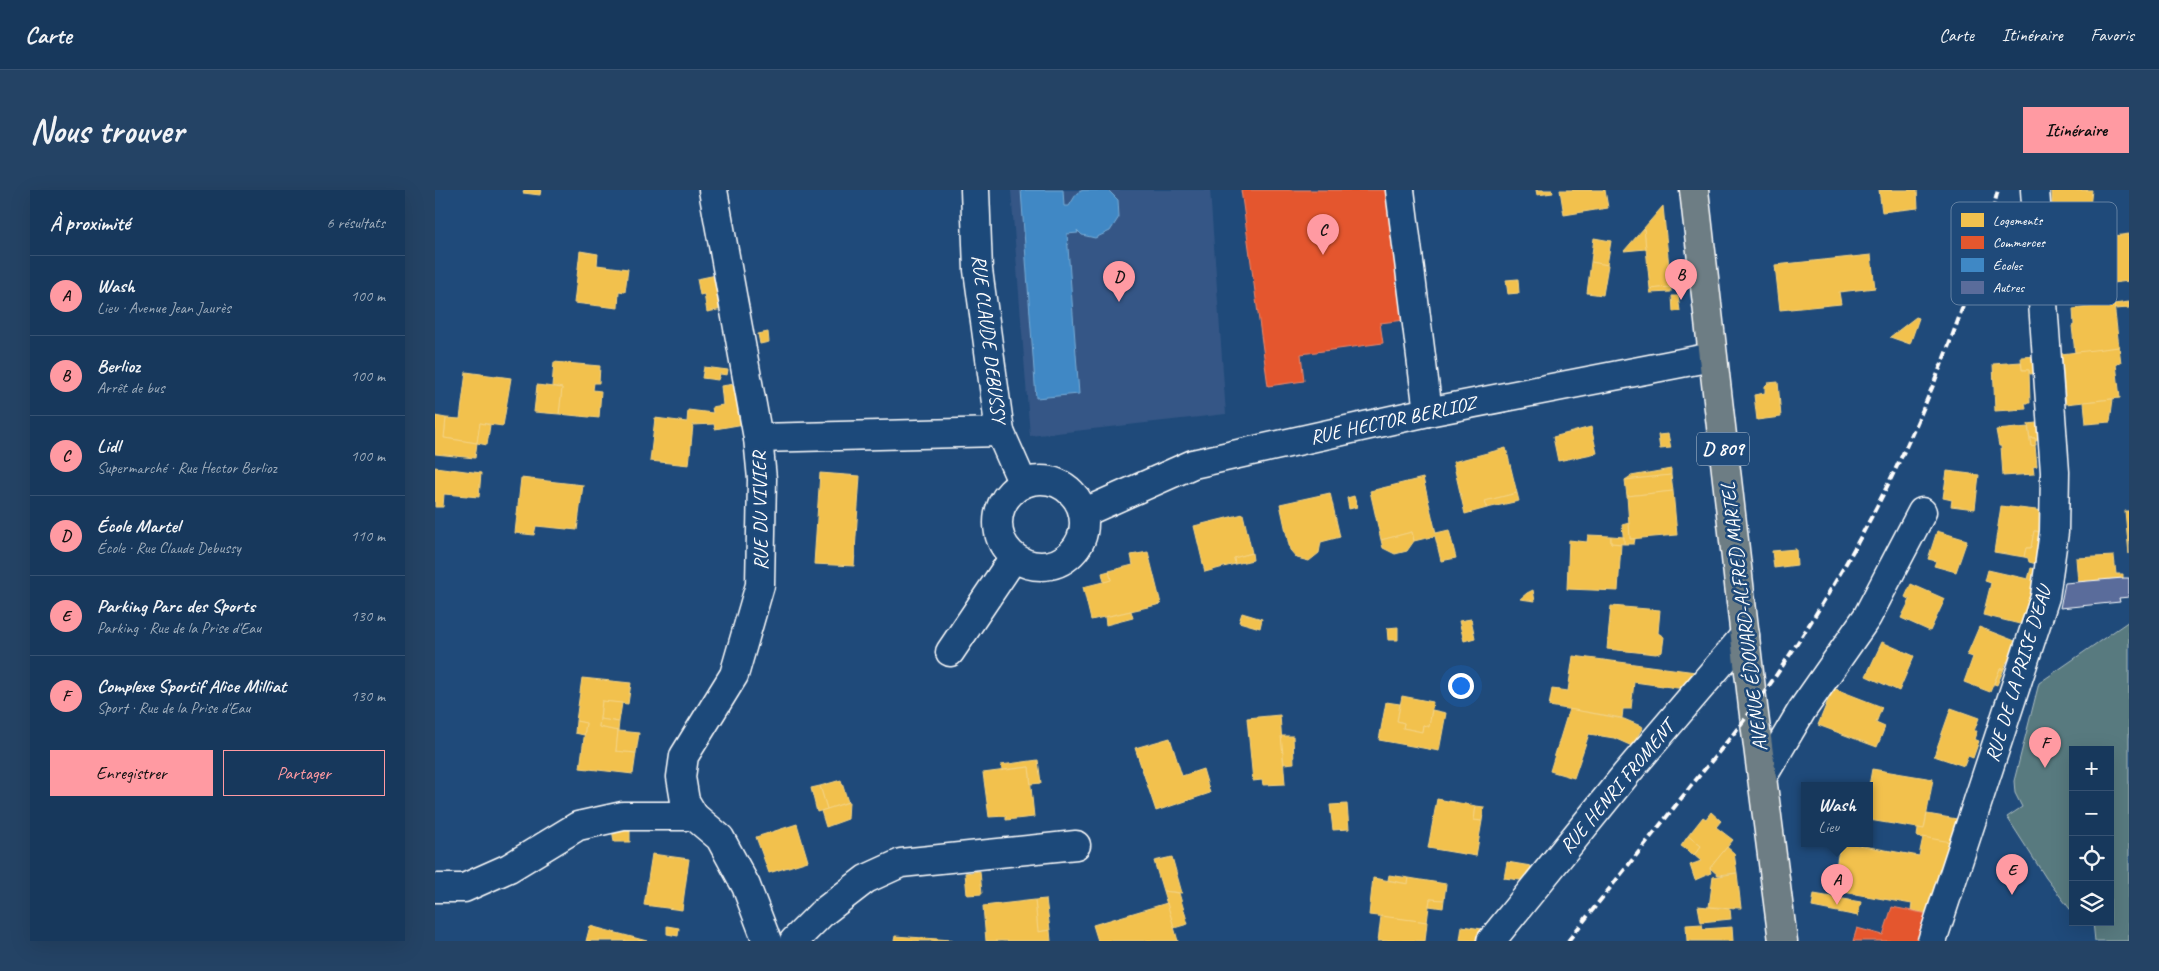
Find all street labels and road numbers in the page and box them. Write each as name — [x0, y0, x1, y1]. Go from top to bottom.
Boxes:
street label: RUE CLAUDE DEBUSSY — [966, 253, 1012, 428]
street label: RUE HECTOR BERLIOZ — [1308, 389, 1482, 450]
road number: D 809 — [1697, 432, 1749, 466]
street label: RUE DU VIVIER — [746, 449, 774, 571]
street label: AVENUE ÉDOUARD-ALFRED MARTEL — [1715, 481, 1773, 753]
street label: RUE DE LA PRISE D'EAU — [1979, 580, 2058, 765]
street label: RUE HENRI FROMENT — [1554, 712, 1683, 858]

